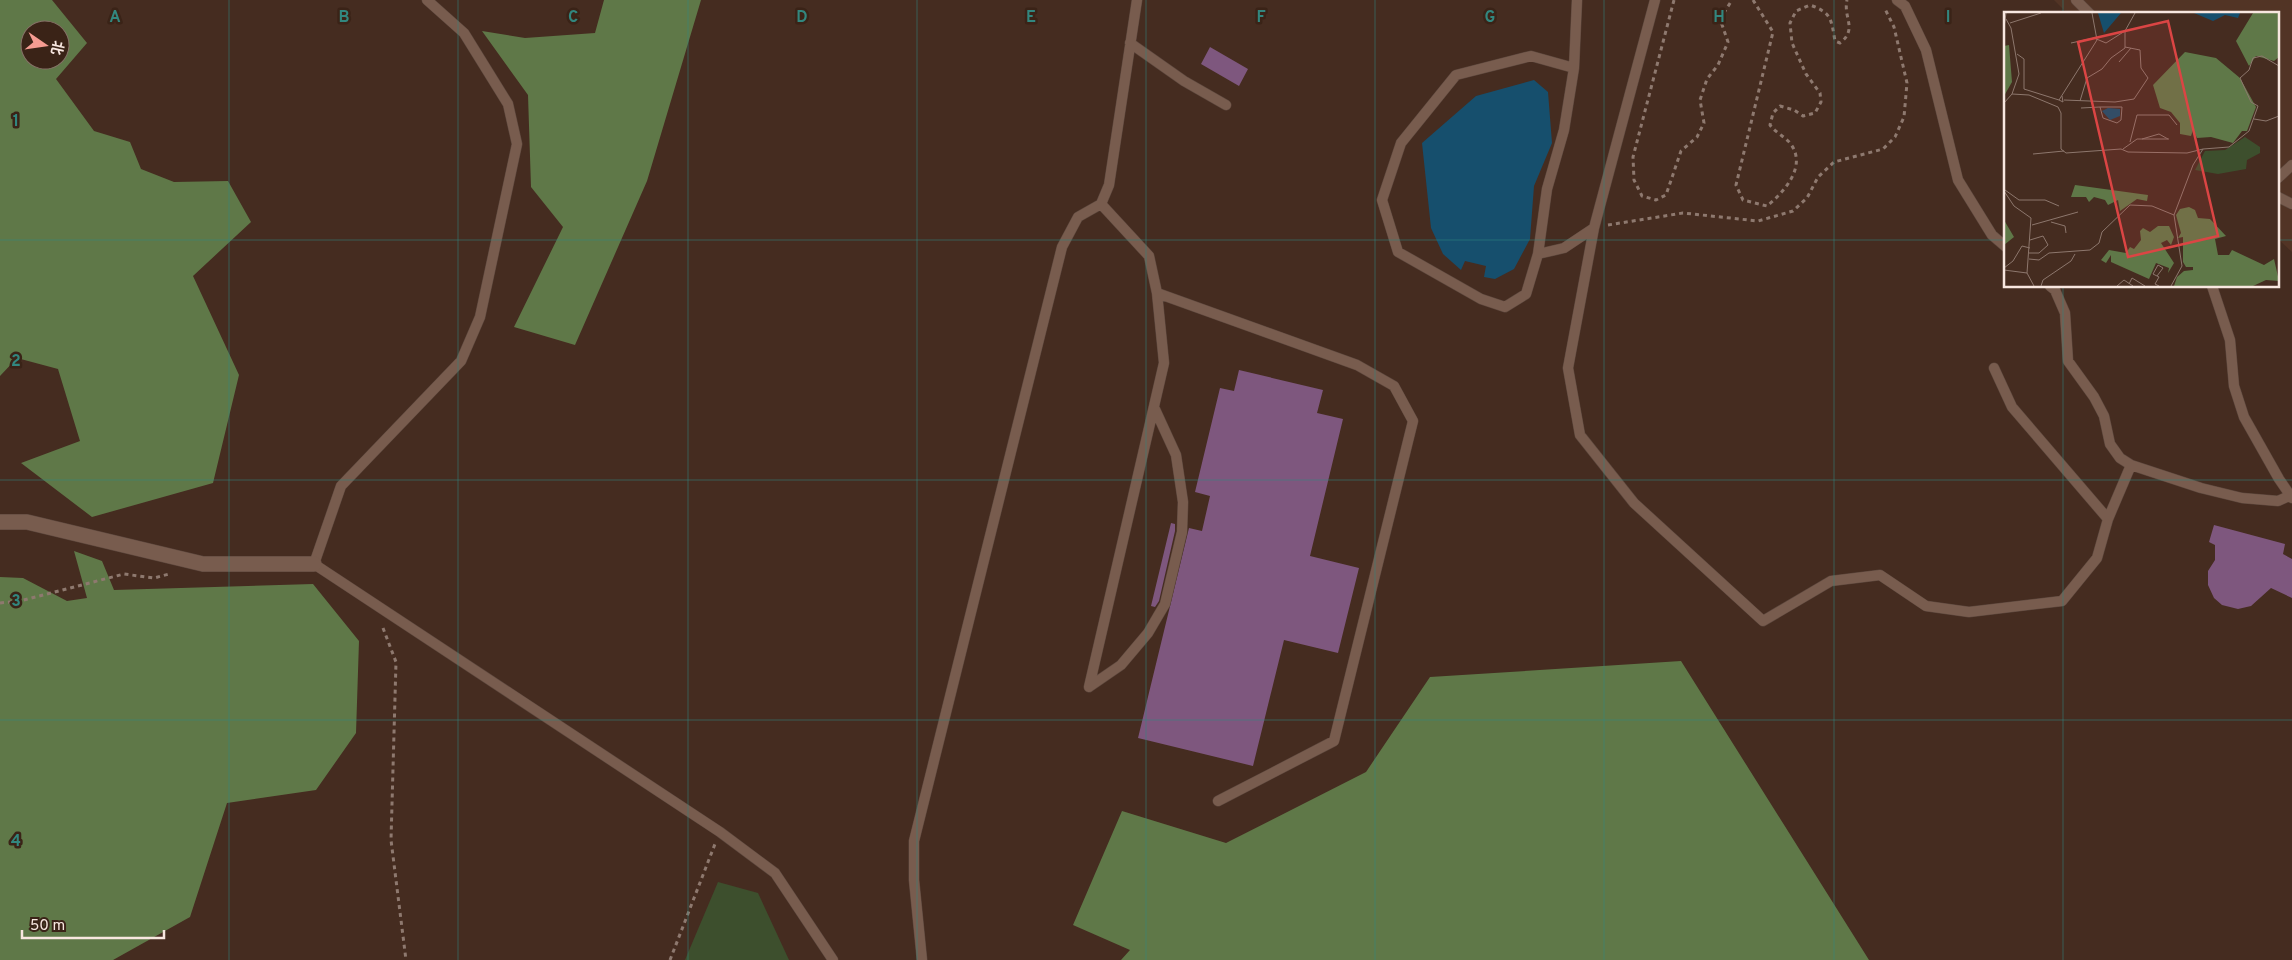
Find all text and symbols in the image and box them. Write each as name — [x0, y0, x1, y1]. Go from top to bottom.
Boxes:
text: A — [109, 8, 121, 28]
text: B — [338, 8, 350, 28]
text: C — [568, 8, 578, 28]
text: D — [796, 8, 808, 28]
text: E — [1026, 8, 1036, 28]
text: F — [1256, 8, 1266, 28]
text: G — [1485, 8, 1495, 28]
text: H — [1713, 8, 1725, 28]
text: I — [1946, 8, 1950, 28]
inset map — [2004, 12, 2280, 288]
north arrow — [20, 20, 70, 70]
text: 北 — [46, 39, 66, 56]
text: 1 — [13, 112, 19, 132]
text: 2 — [11, 352, 21, 372]
text: 3 — [11, 592, 21, 612]
text: 4 — [11, 832, 21, 852]
scale bar — [22, 908, 165, 940]
text: 50 m — [30, 917, 65, 936]

